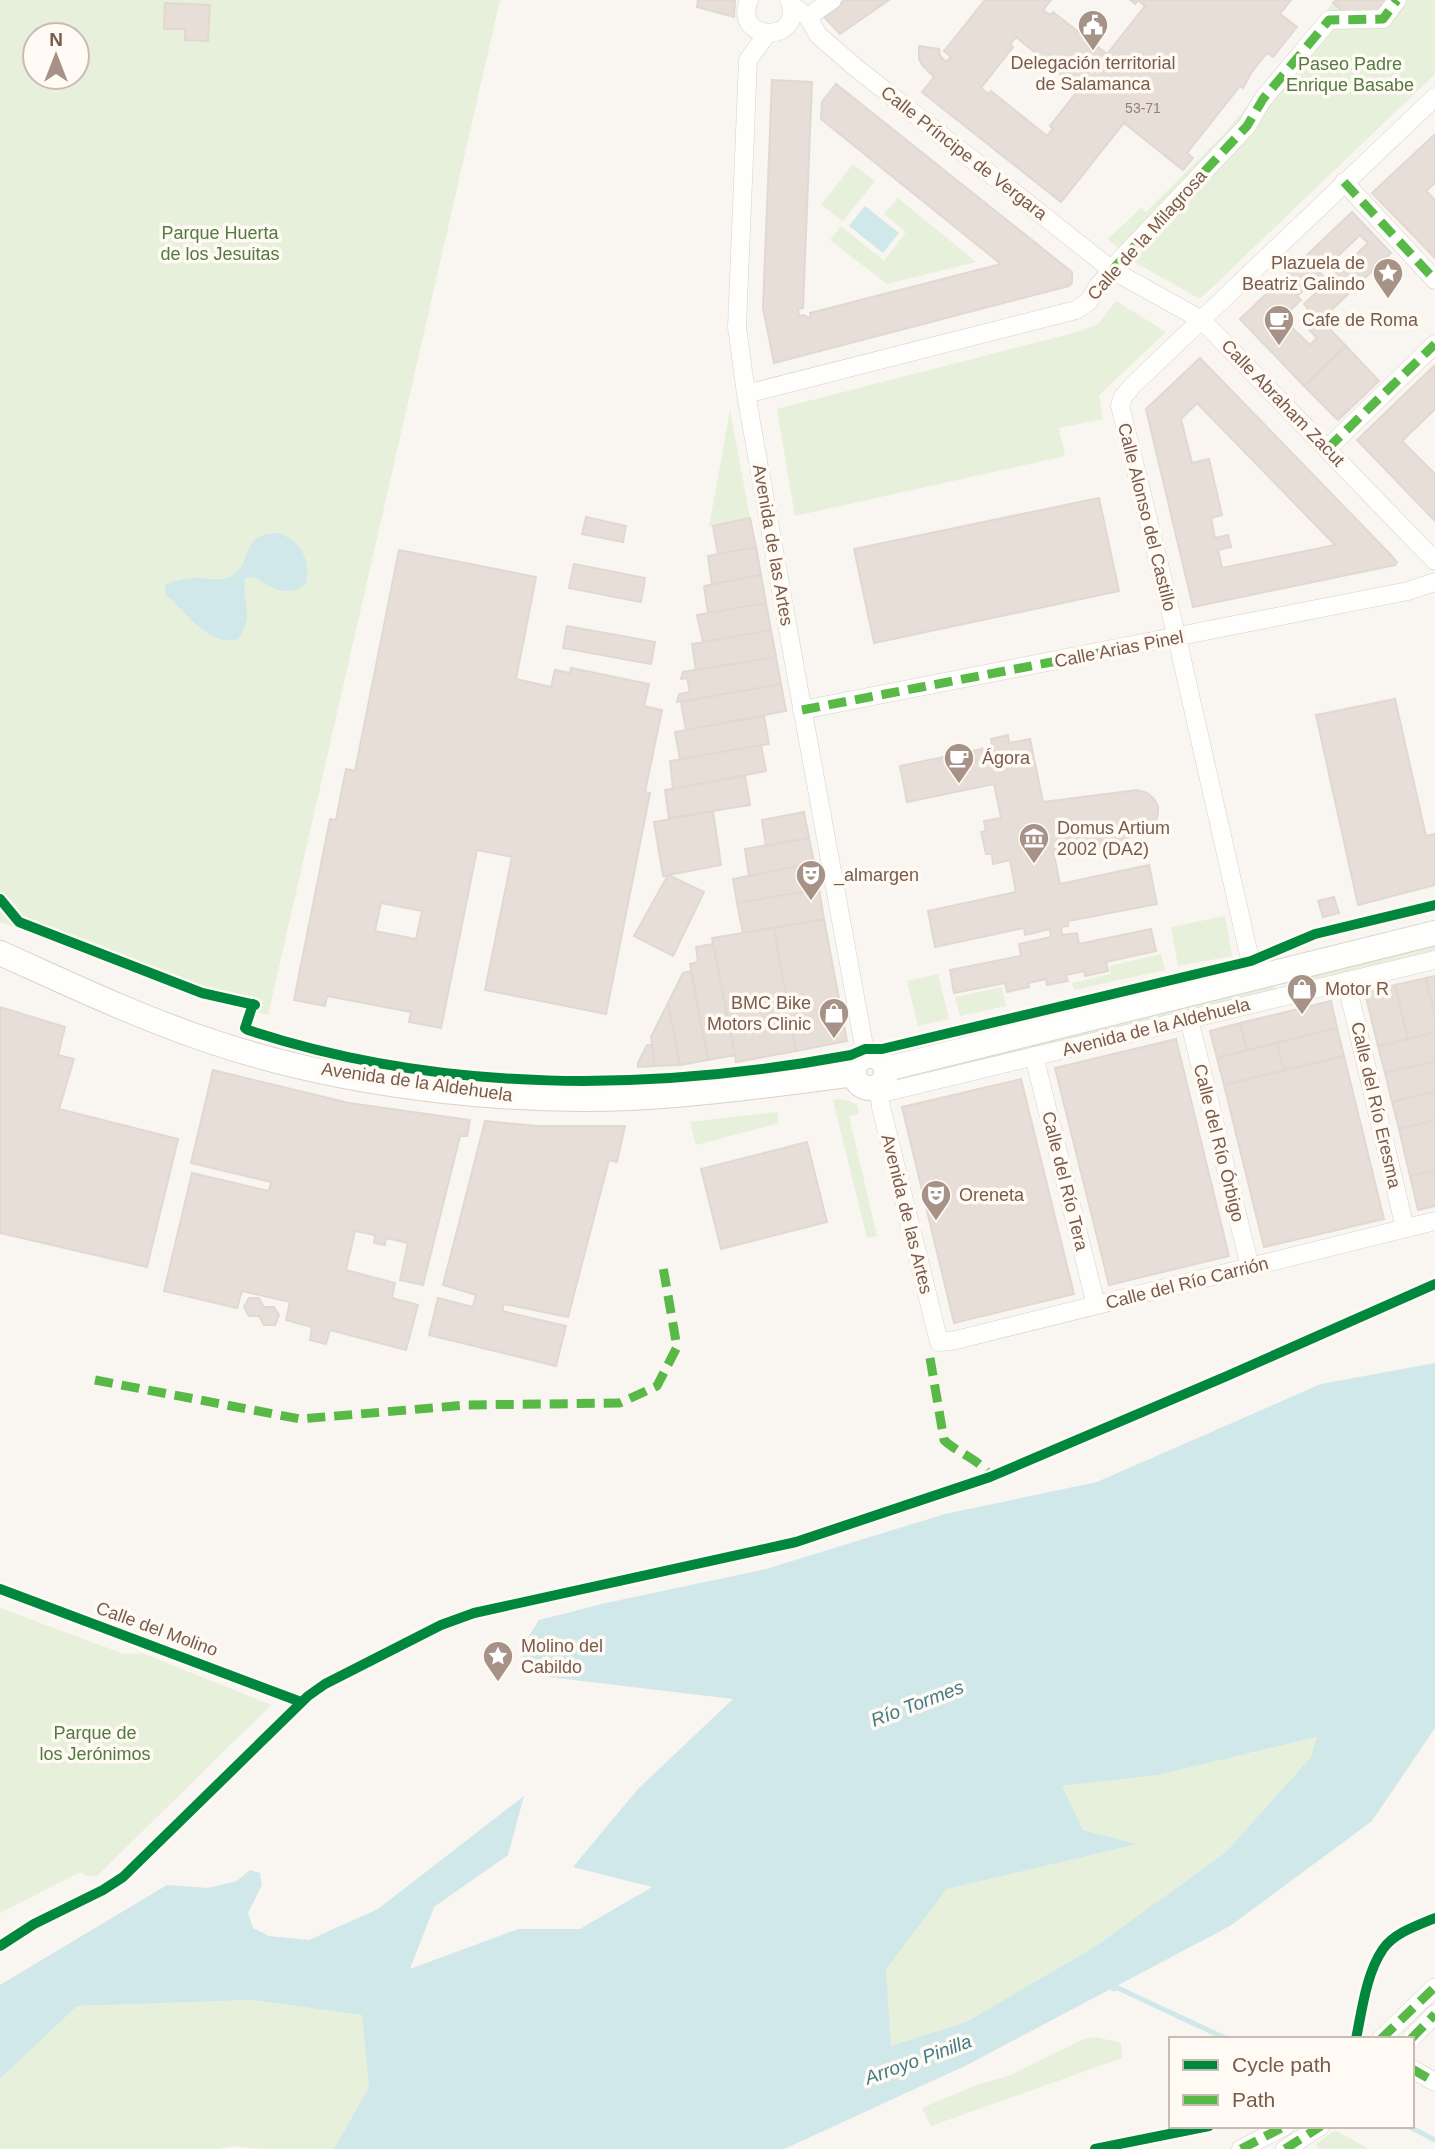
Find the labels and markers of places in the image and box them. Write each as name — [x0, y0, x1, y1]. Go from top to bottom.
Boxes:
public building icon: Delegación territorial de Salamanca — [1076, 8, 1110, 52]
place label: Delegación territorial de Salamanca — [1010, 53, 1176, 94]
place label: Plazuela de Beatriz Galindo — [1242, 253, 1365, 294]
place icon: Plazuela de Beatriz Galindo — [1371, 256, 1405, 300]
cafe icon: Cafe de Roma — [1262, 303, 1296, 347]
place label: Cafe de Roma — [1302, 310, 1419, 330]
cafe icon: Ágora — [942, 741, 976, 785]
place label: Ágora — [982, 748, 1031, 768]
place label: Domus Artium 2002 (DA2) — [1057, 818, 1170, 859]
museum icon: Domus Artium 2002 (DA2) — [1017, 821, 1051, 865]
theatre icon: _almargen — [794, 858, 828, 902]
place label: _almargen — [833, 865, 919, 886]
shop icon: Motor R — [1285, 972, 1319, 1016]
place label: Motor R — [1325, 979, 1389, 999]
place label: BMC Bike Motors Clinic — [707, 993, 811, 1034]
shop icon: BMC Bike Motors Clinic — [817, 996, 851, 1040]
theatre icon: Oreneta — [919, 1178, 953, 1222]
place label: Oreneta — [959, 1185, 1025, 1205]
place label: Molino del Cabildo — [521, 1636, 603, 1677]
place icon: Molino del Cabildo — [481, 1639, 515, 1683]

